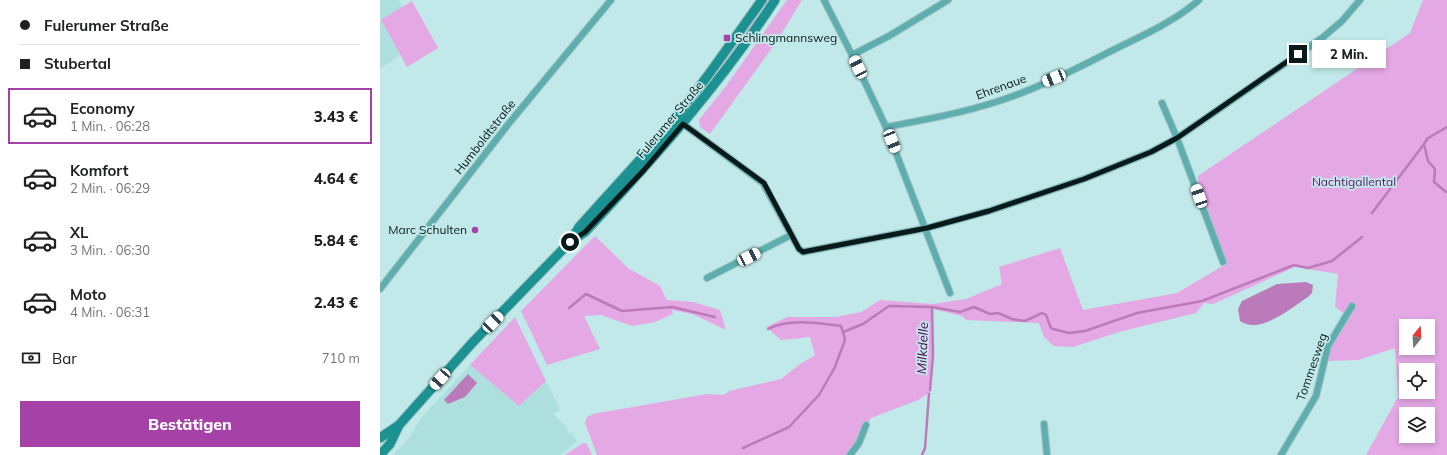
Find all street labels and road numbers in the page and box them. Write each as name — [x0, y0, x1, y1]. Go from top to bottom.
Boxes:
street label: Ehrenaue — [974, 70, 1028, 103]
street label: Fulerumer Straße — [633, 78, 706, 161]
street label: Humboldtstraße — [451, 96, 518, 177]
street label: Tommesweg — [1293, 331, 1330, 403]

